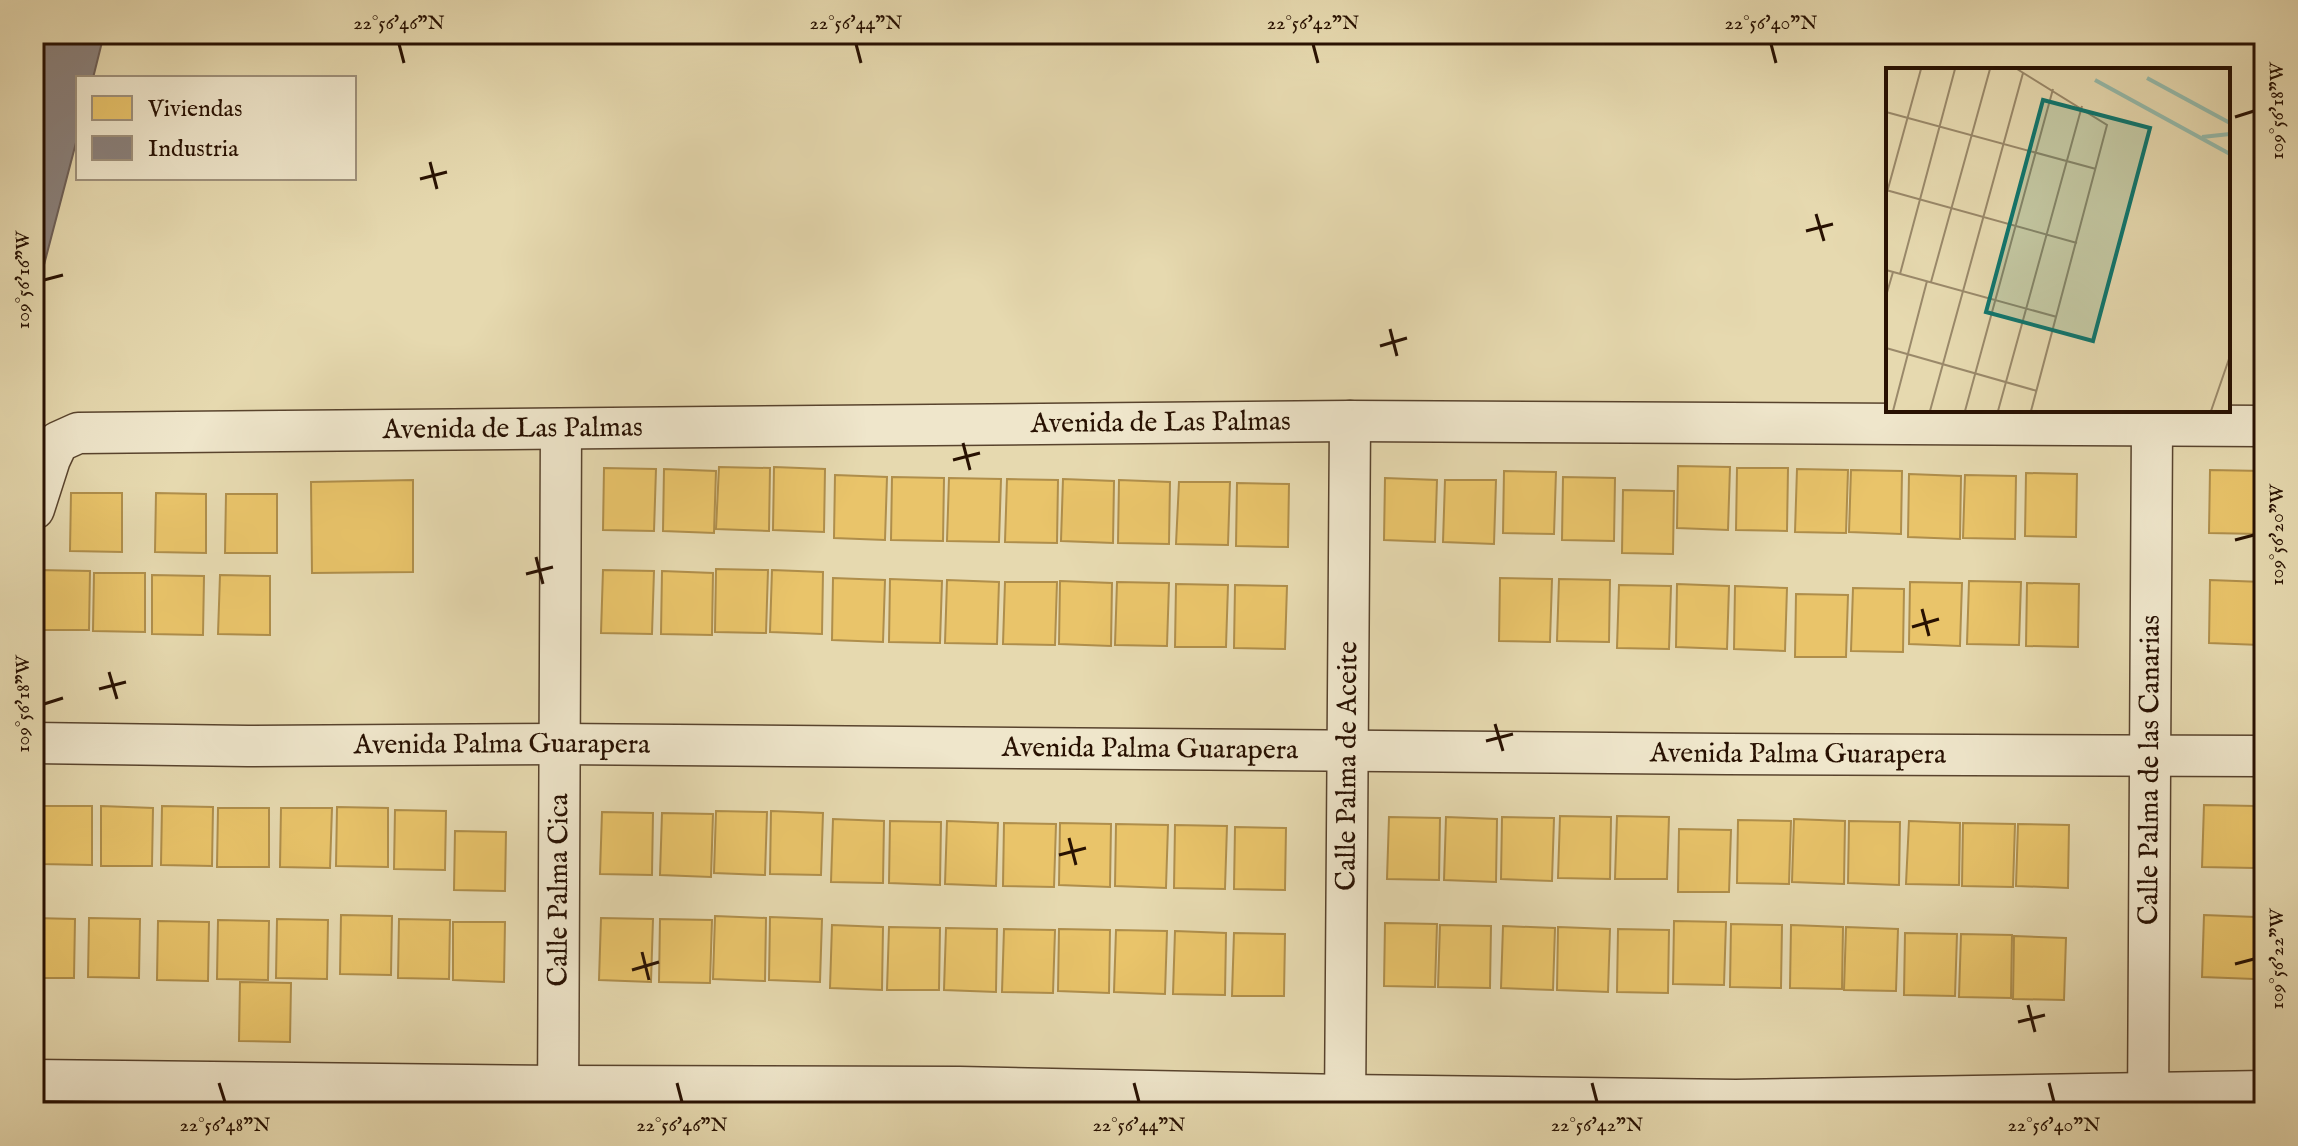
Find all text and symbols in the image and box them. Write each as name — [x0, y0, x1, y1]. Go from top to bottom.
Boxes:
text: 22°56'46"N — [353, 11, 445, 36]
text: 22°56'44"N — [809, 11, 903, 36]
text: 22°56'42"N — [1267, 11, 1359, 36]
text: 22°56'40"N — [1724, 11, 1818, 36]
text: 109°56'18"W — [2265, 61, 2290, 160]
inset map — [1886, 68, 2230, 412]
legend — [76, 76, 356, 180]
text: Viviendas — [147, 94, 242, 125]
text: Industria — [148, 134, 239, 165]
text: 109°56'16"W — [11, 230, 36, 329]
street label: Avenida de Las Palmas — [1029, 404, 1291, 442]
street label: Avenida de Las Palmas — [381, 410, 643, 448]
text: 109°56'20"W — [2265, 483, 2290, 586]
street label: Calle Palma de las Canarias — [2132, 615, 2168, 925]
street label: Calle Palma de Aceite — [1329, 641, 1366, 891]
text: 109°56'18"W — [11, 654, 36, 753]
street label: Avenida Palma Guarapera — [353, 726, 651, 763]
street label: Avenida Palma Guarapera — [1001, 730, 1299, 768]
street label: Avenida Palma Guarapera — [1649, 736, 1947, 772]
street label: Calle Palma Cica — [541, 792, 577, 987]
text: 109°56'22"W — [2265, 907, 2290, 1010]
text: 22°56'48"N — [179, 1113, 271, 1138]
text: 22°56'46"N — [636, 1113, 728, 1138]
text: 22°56'44"N — [1092, 1113, 1186, 1138]
text: 22°56'42"N — [1551, 1113, 1643, 1138]
text: 22°56'40"N — [2007, 1113, 2101, 1138]

